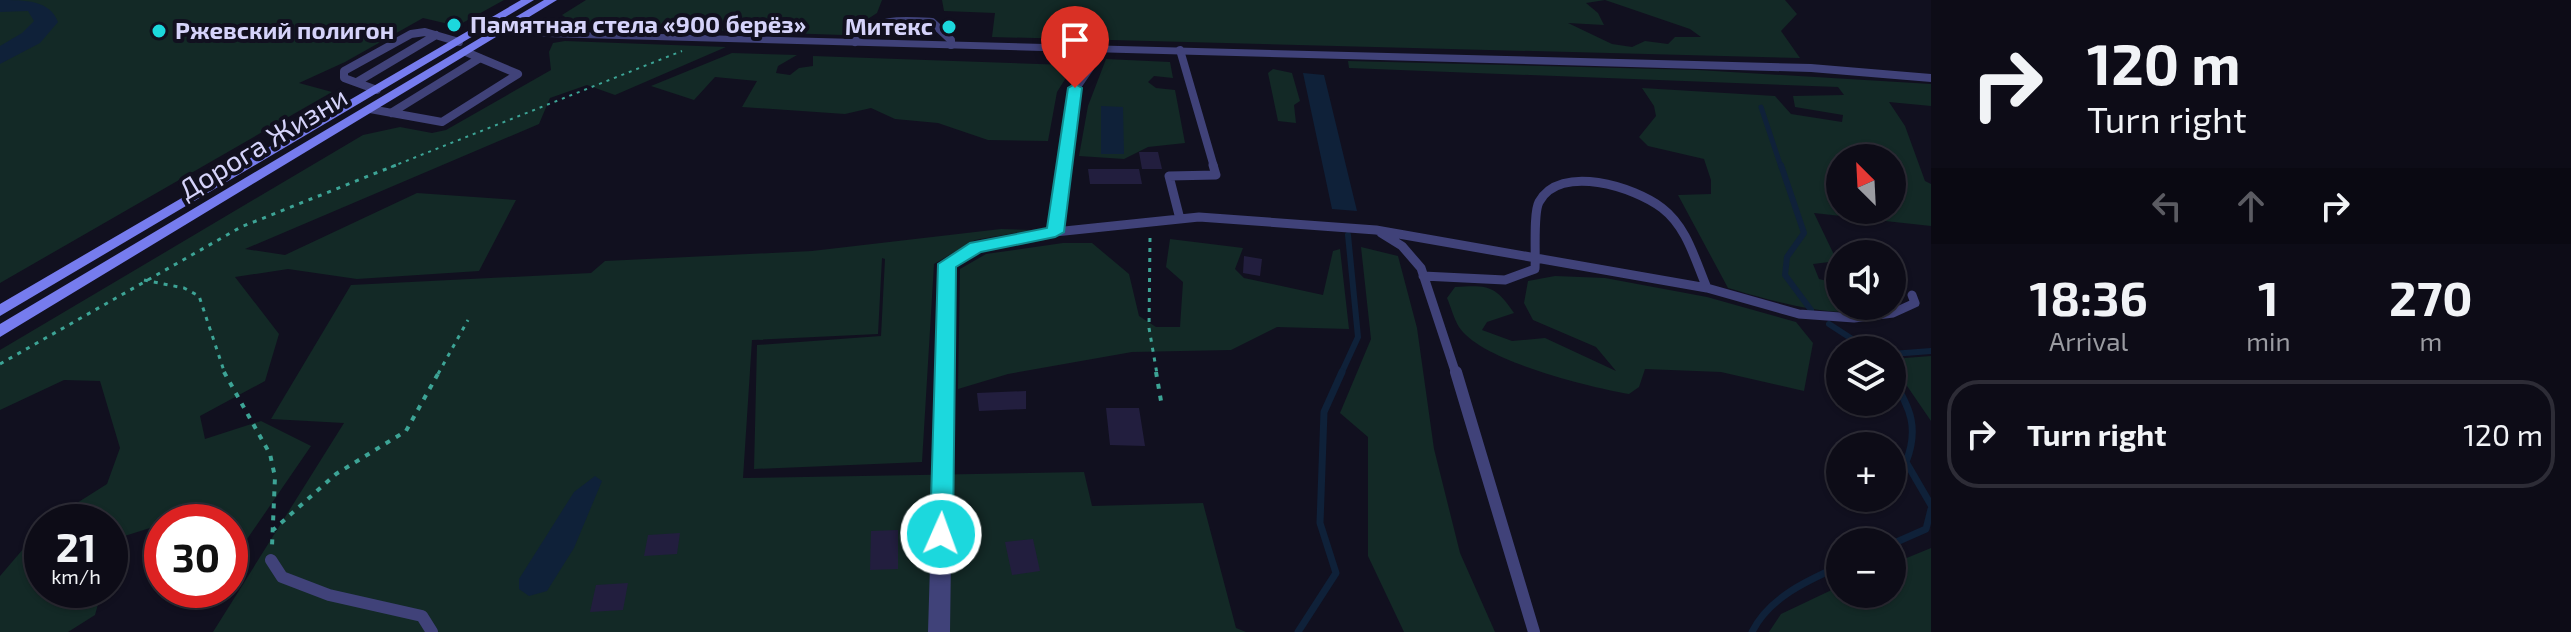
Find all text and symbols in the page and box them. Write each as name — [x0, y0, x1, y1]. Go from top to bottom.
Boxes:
pin — [1041, 6, 1109, 88]
place label: Памятная стела «900 берёз» — [470, 9, 806, 38]
place label: Митекс — [845, 11, 933, 40]
place label: Ржевский полигон — [175, 15, 394, 44]
marker: Памятная стела «900 берёз» — [445, 16, 463, 34]
marker: Митекс — [940, 18, 958, 36]
icon: arrive — [1053, 18, 1097, 62]
marker: Ржевский полигон — [150, 22, 168, 40]
text: 120 m — [2087, 29, 2241, 96]
icon: right — [1955, 32, 2059, 136]
street label: Дорога Жизни — [172, 78, 353, 206]
text: Turn right — [2087, 97, 2247, 140]
north arrow — [1826, 144, 1906, 224]
map controls — [1826, 144, 1906, 608]
icon: left — [2145, 184, 2189, 228]
icon: ahead — [2229, 184, 2273, 228]
icon: right — [2313, 184, 2357, 228]
button: sound — [1826, 240, 1906, 320]
text: 18:36 — [2029, 268, 2148, 326]
text: 1 — [2258, 268, 2279, 326]
text: 270 — [2389, 268, 2473, 326]
text: Arrival — [2049, 325, 2128, 356]
text: min — [2246, 325, 2291, 356]
text: m — [2419, 325, 2442, 356]
button: layers — [1826, 336, 1906, 416]
icon: right — [1959, 412, 2003, 456]
text: Turn right — [2027, 416, 2167, 452]
text: 120 m — [2463, 416, 2543, 452]
button: + — [1826, 432, 1906, 512]
position arrow — [899, 492, 983, 576]
speed limit sign: 30 — [144, 504, 248, 608]
text: 21 — [56, 522, 96, 570]
button: − — [1826, 528, 1906, 608]
text: km/h — [51, 564, 101, 588]

